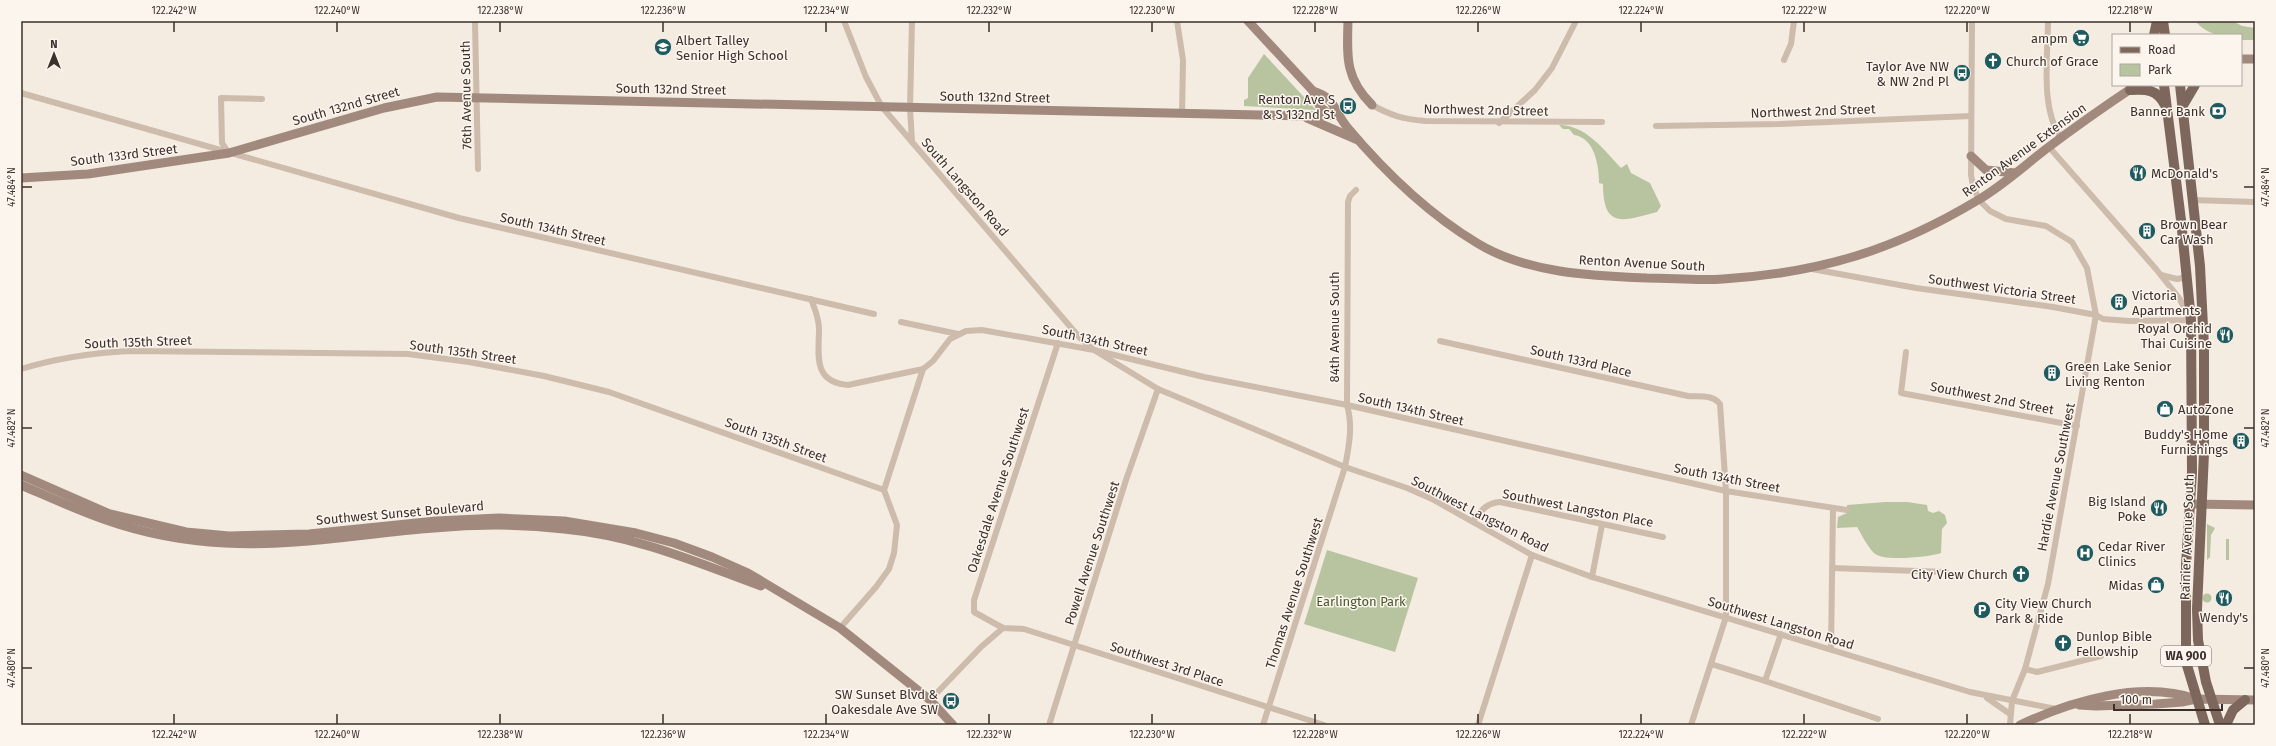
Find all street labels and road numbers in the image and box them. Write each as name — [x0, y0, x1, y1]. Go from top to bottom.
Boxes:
street label: 76th Avenue South — [458, 40, 474, 150]
street label: South 132nd Street — [616, 81, 727, 97]
street label: South 132nd Street — [291, 83, 401, 128]
street label: South 132nd Street — [940, 89, 1051, 105]
street label: Renton Avenue Extension — [1959, 100, 2089, 200]
street label: Northwest 2nd Street — [1423, 101, 1549, 119]
street label: Northwest 2nd Street — [1750, 101, 1876, 121]
street label: South Langston Road — [918, 135, 1012, 239]
street label: South 133rd Street — [70, 141, 179, 169]
street label: South 134th Street — [499, 210, 608, 249]
street label: Renton Avenue South — [1578, 252, 1706, 274]
street label: Southwest Victoria Street — [1927, 271, 2077, 307]
street label: 84th Avenue South — [1327, 272, 1342, 382]
street label: South 134th Street — [1041, 321, 1150, 359]
street label: South 135th Street — [84, 333, 192, 351]
street label: South 135th Street — [409, 337, 518, 367]
street label: South 133rd Place — [1529, 342, 1633, 380]
street label: Southwest 2nd Street — [1929, 379, 2055, 417]
street label: South 134th Street — [1357, 390, 1466, 429]
street label: Hardie Avenue Southwest — [2034, 401, 2078, 552]
street label: Oakesdale Avenue Southwest — [964, 405, 1032, 575]
street label: South 135th Street — [723, 415, 829, 466]
street label: South 134th Street — [1673, 460, 1782, 496]
street label: Southwest Langston Road — [1409, 473, 1551, 555]
street label: Rainier Avenue South — [2177, 474, 2197, 600]
street label: Powell Avenue Southwest — [1062, 479, 1122, 627]
street label: Southwest Langston Place — [1501, 486, 1655, 530]
street label: Southwest Sunset Boulevard — [316, 498, 484, 528]
street label: Thomas Avenue Southwest — [1262, 515, 1326, 670]
street label: Southwest Langston Road — [1706, 594, 1856, 652]
street label: Southwest 3rd Place — [1108, 639, 1226, 689]
road number: WA 900 — [2161, 646, 2211, 666]

